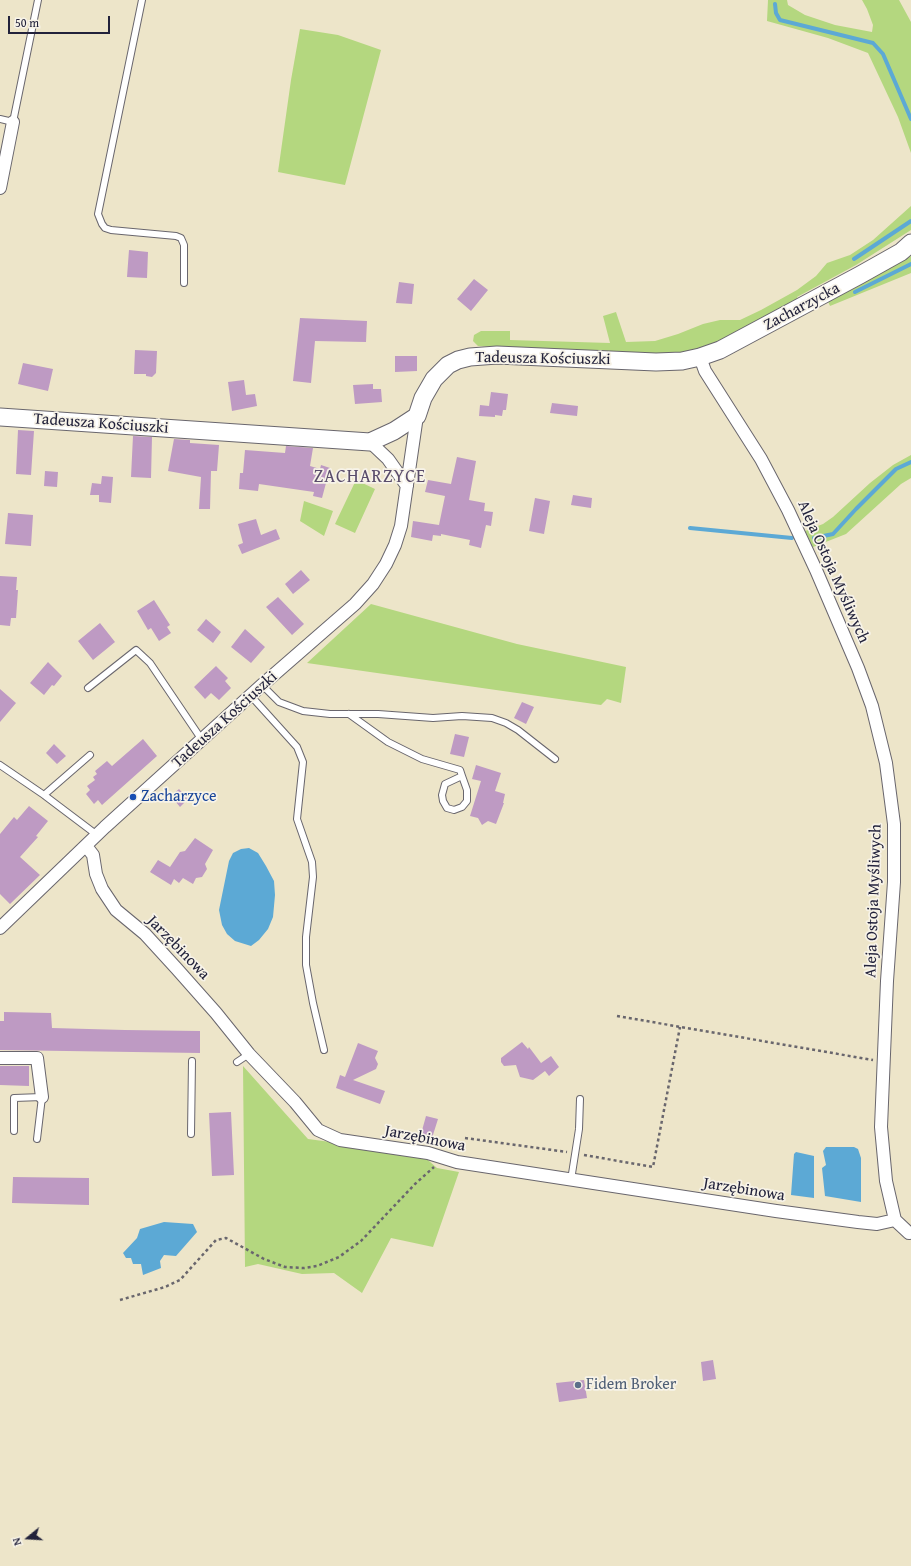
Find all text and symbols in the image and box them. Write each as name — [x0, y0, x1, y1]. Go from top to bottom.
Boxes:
scale bar — [10, 8, 112, 34]
text: 50 m — [15, 14, 39, 31]
street label: Zacharzycka — [761, 279, 843, 335]
street label: Tadeusza Kościuszki — [475, 348, 611, 370]
street label: Tadeusza Kościuszki — [33, 410, 169, 438]
district label: ZACHARZYCE — [314, 466, 426, 488]
street label: Aleja Ostoja Myśliwych — [793, 498, 873, 646]
street label: Tadeusza Kościuszki — [168, 668, 282, 772]
place label: Zacharzyce — [141, 787, 217, 807]
marker: Zacharzyce — [128, 792, 138, 802]
street label: Aleja Ostoja Myśliwych — [862, 824, 886, 978]
street label: Jarzębinowa — [143, 912, 213, 984]
street label: Jarzębinowa — [383, 1122, 467, 1156]
street label: Jarzębinowa — [702, 1174, 786, 1206]
place label: Fidem Broker — [586, 1375, 676, 1395]
marker: Fidem Broker — [573, 1380, 583, 1390]
north arrow — [8, 1518, 48, 1558]
text: N — [8, 1536, 25, 1548]

